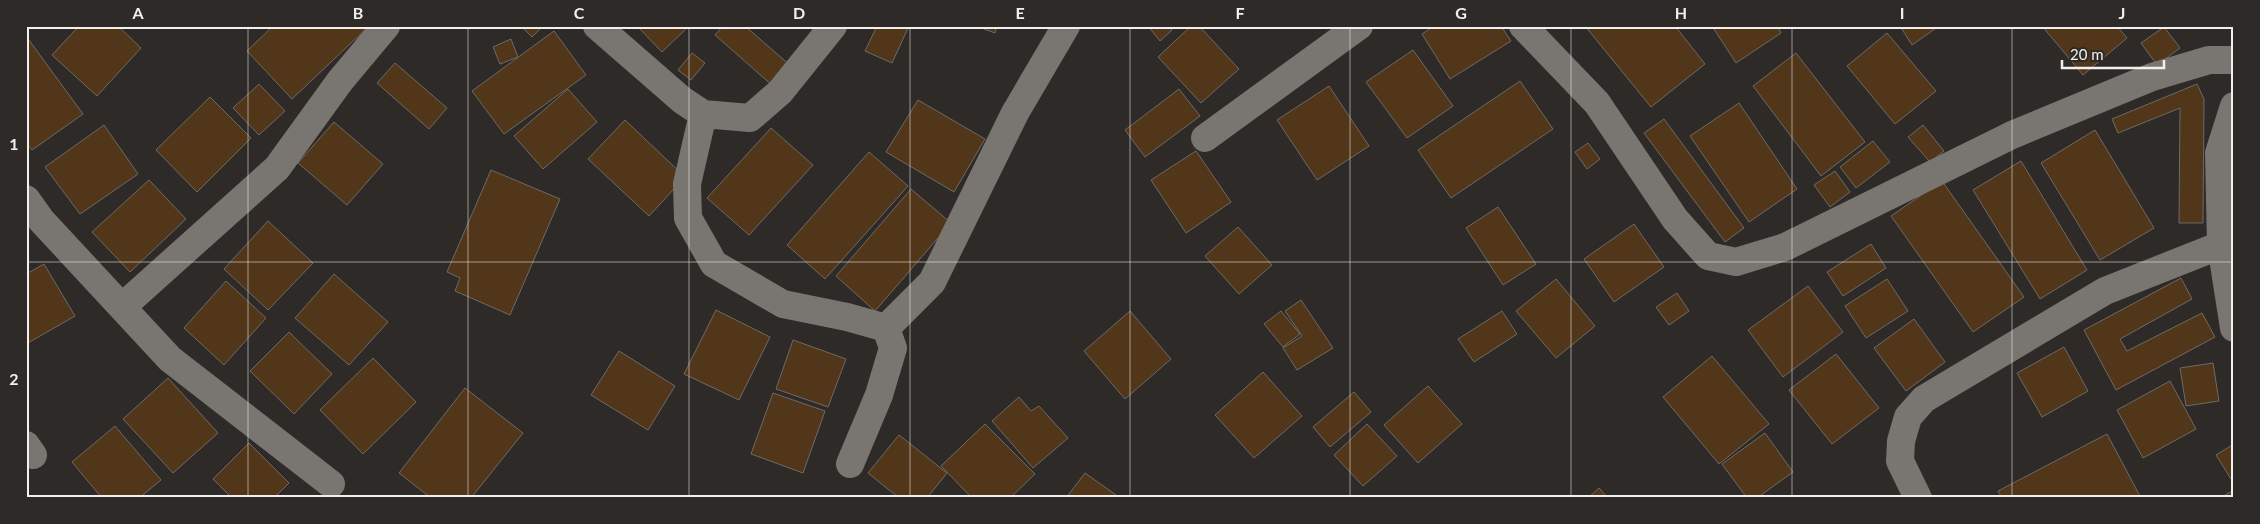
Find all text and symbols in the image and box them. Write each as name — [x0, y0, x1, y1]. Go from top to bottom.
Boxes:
text: A — [131, 3, 144, 22]
text: B — [353, 3, 363, 22]
text: C — [574, 3, 585, 22]
text: D — [793, 3, 805, 22]
text: E — [1015, 3, 1025, 22]
text: F — [1235, 3, 1245, 22]
text: G — [1455, 3, 1467, 22]
text: H — [1675, 3, 1687, 22]
text: I — [1900, 3, 1904, 22]
text: J — [2119, 3, 2125, 22]
scale bar — [2062, 38, 2165, 70]
text: 20 m — [2070, 45, 2104, 63]
text: 1 — [9, 134, 19, 153]
text: 2 — [9, 369, 19, 388]

